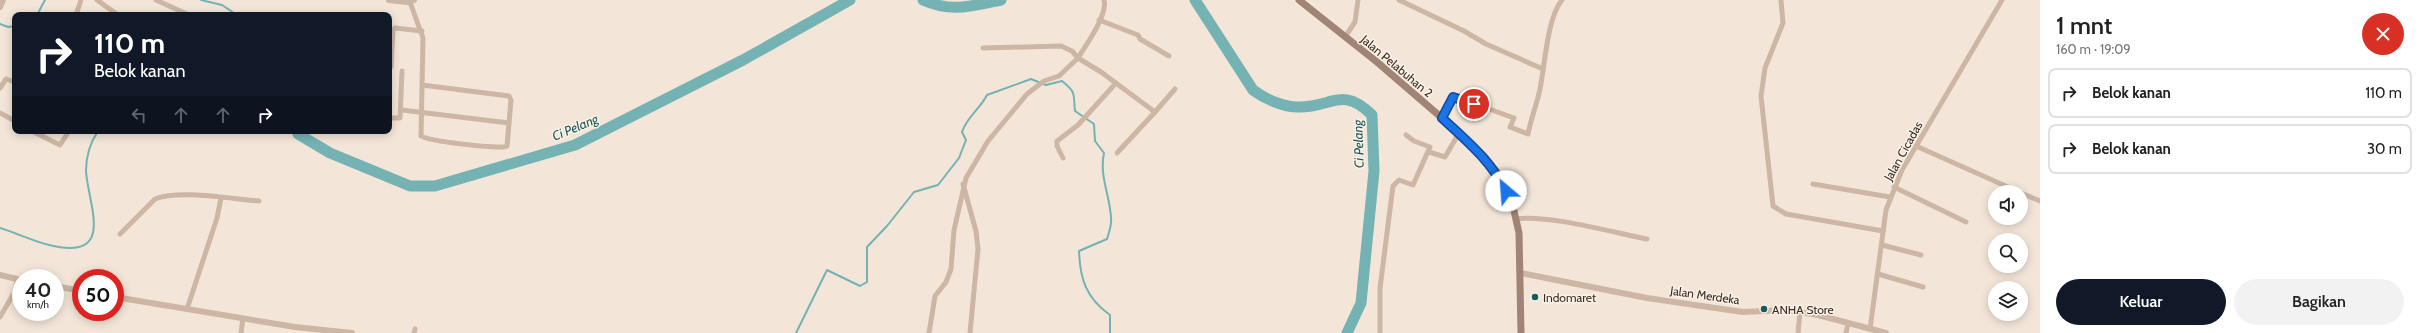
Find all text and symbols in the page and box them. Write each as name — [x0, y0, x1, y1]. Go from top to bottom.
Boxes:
text: 1 mnt — [2056, 11, 2112, 40]
button: close — [2362, 13, 2404, 55]
text: 110 m — [94, 26, 165, 60]
icon: right — [28, 28, 80, 80]
street label: Jalan Pelabuhan 2 — [1357, 31, 1436, 100]
text: 160 m · 19:09 — [2056, 41, 2131, 57]
text: Belok kanan — [94, 60, 186, 82]
icon: right — [2058, 82, 2080, 104]
text: Belok kanan — [2092, 84, 2171, 102]
text: 110 m — [2365, 84, 2402, 102]
pin — [1457, 87, 1491, 121]
icon: arrive — [1463, 93, 1485, 115]
icon: left — [128, 104, 150, 126]
icon: ahead — [170, 104, 192, 126]
icon: ahead — [212, 104, 234, 126]
icon: right — [254, 104, 276, 126]
water label: Ci Pelang — [549, 110, 601, 144]
water label: Ci Pelang — [1349, 118, 1367, 169]
street label: Jalan Cicadas — [1880, 119, 1925, 184]
icon: right — [2058, 138, 2080, 160]
text: Belok kanan — [2092, 140, 2171, 158]
text: 30 m — [2367, 140, 2402, 158]
position arrow — [1485, 170, 1527, 212]
map controls — [1988, 185, 2028, 321]
button: sound — [1988, 185, 2028, 225]
button: search — [1988, 233, 2028, 273]
speed limit sign: 50 — [72, 269, 124, 321]
text: 40 — [25, 278, 51, 302]
button: Keluar — [2056, 279, 2226, 325]
button: Bagikan — [2234, 279, 2404, 325]
button: layers — [1988, 281, 2028, 321]
street label: Jalan Merdeka — [1668, 283, 1741, 307]
place label: Indomaret — [1543, 290, 1596, 305]
marker: Indomaret — [1530, 292, 1540, 302]
text: km/h — [27, 298, 49, 311]
place label: ANHA Store — [1772, 302, 1834, 317]
marker: ANHA Store — [1759, 304, 1769, 314]

